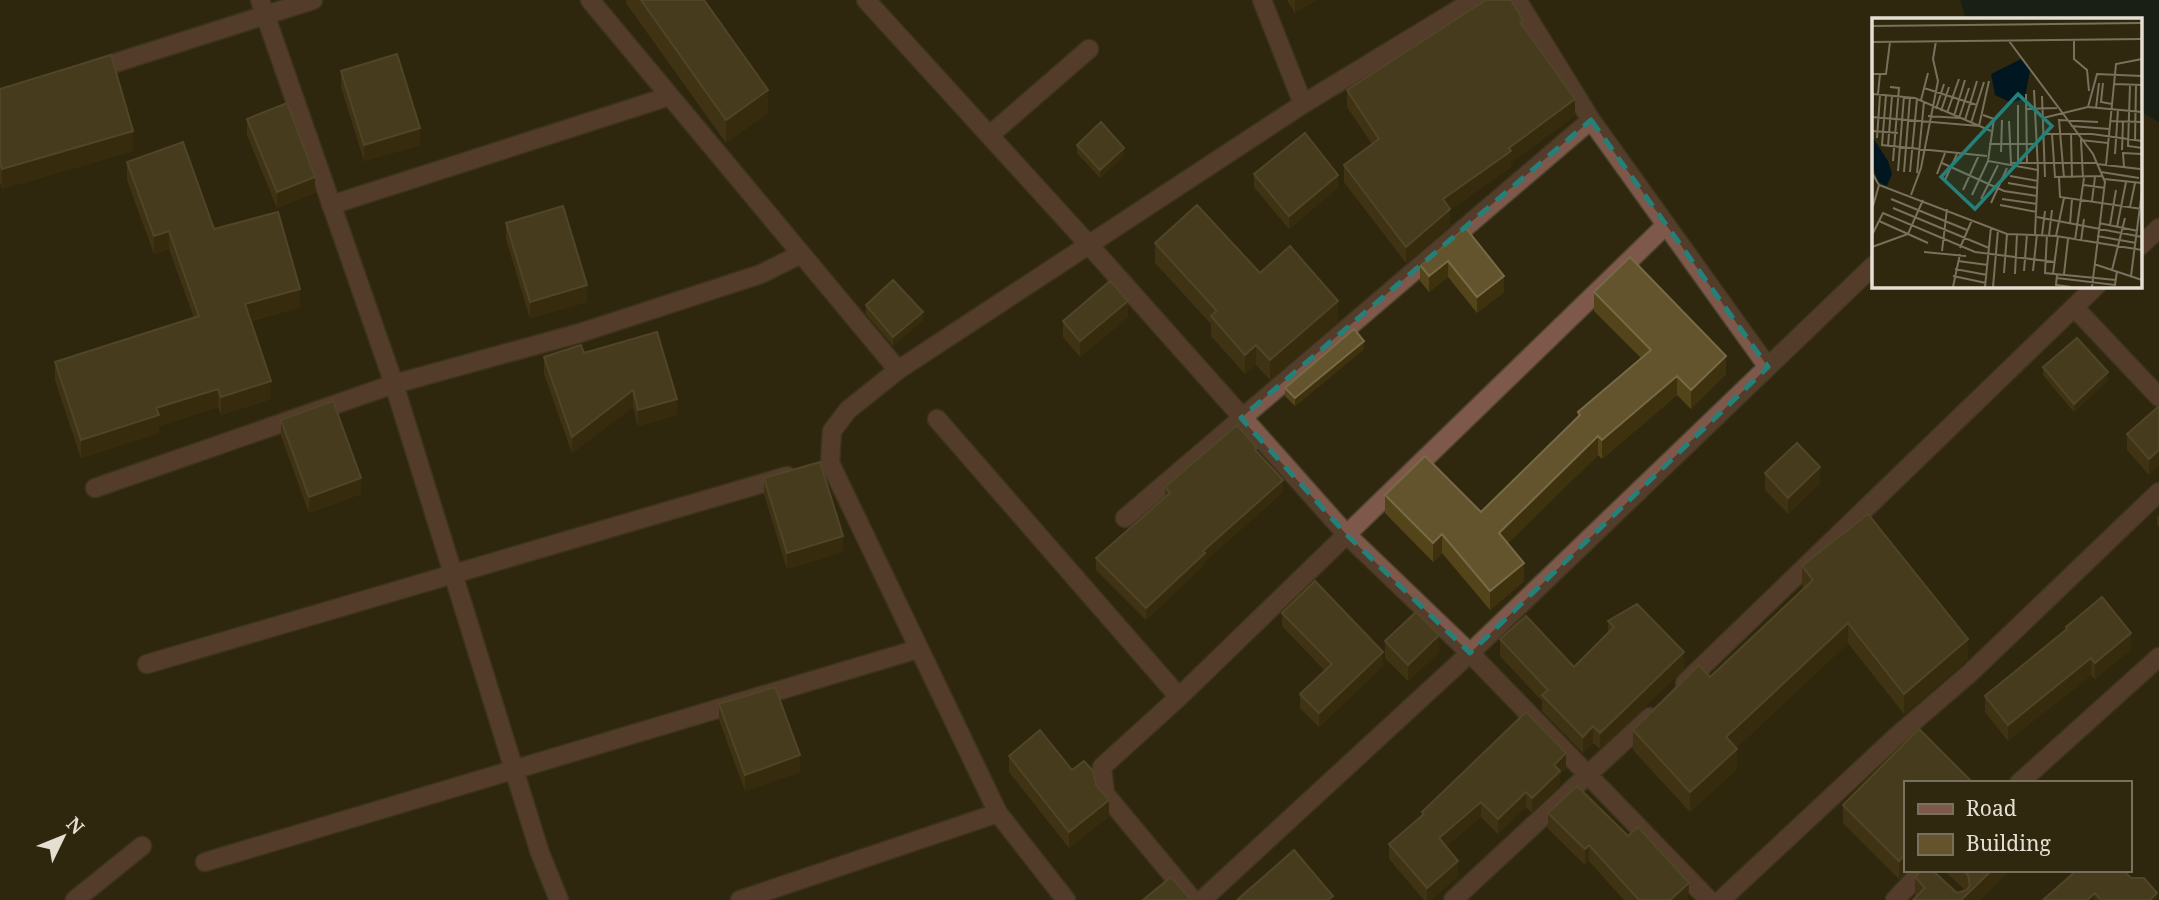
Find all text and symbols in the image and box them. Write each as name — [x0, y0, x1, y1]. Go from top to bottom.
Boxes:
inset map — [1872, 18, 2142, 287]
legend — [1904, 781, 2131, 872]
text: Road — [1966, 794, 2017, 822]
north arrow — [28, 802, 98, 872]
text: N — [61, 811, 90, 840]
text: Building — [1966, 829, 2051, 857]

